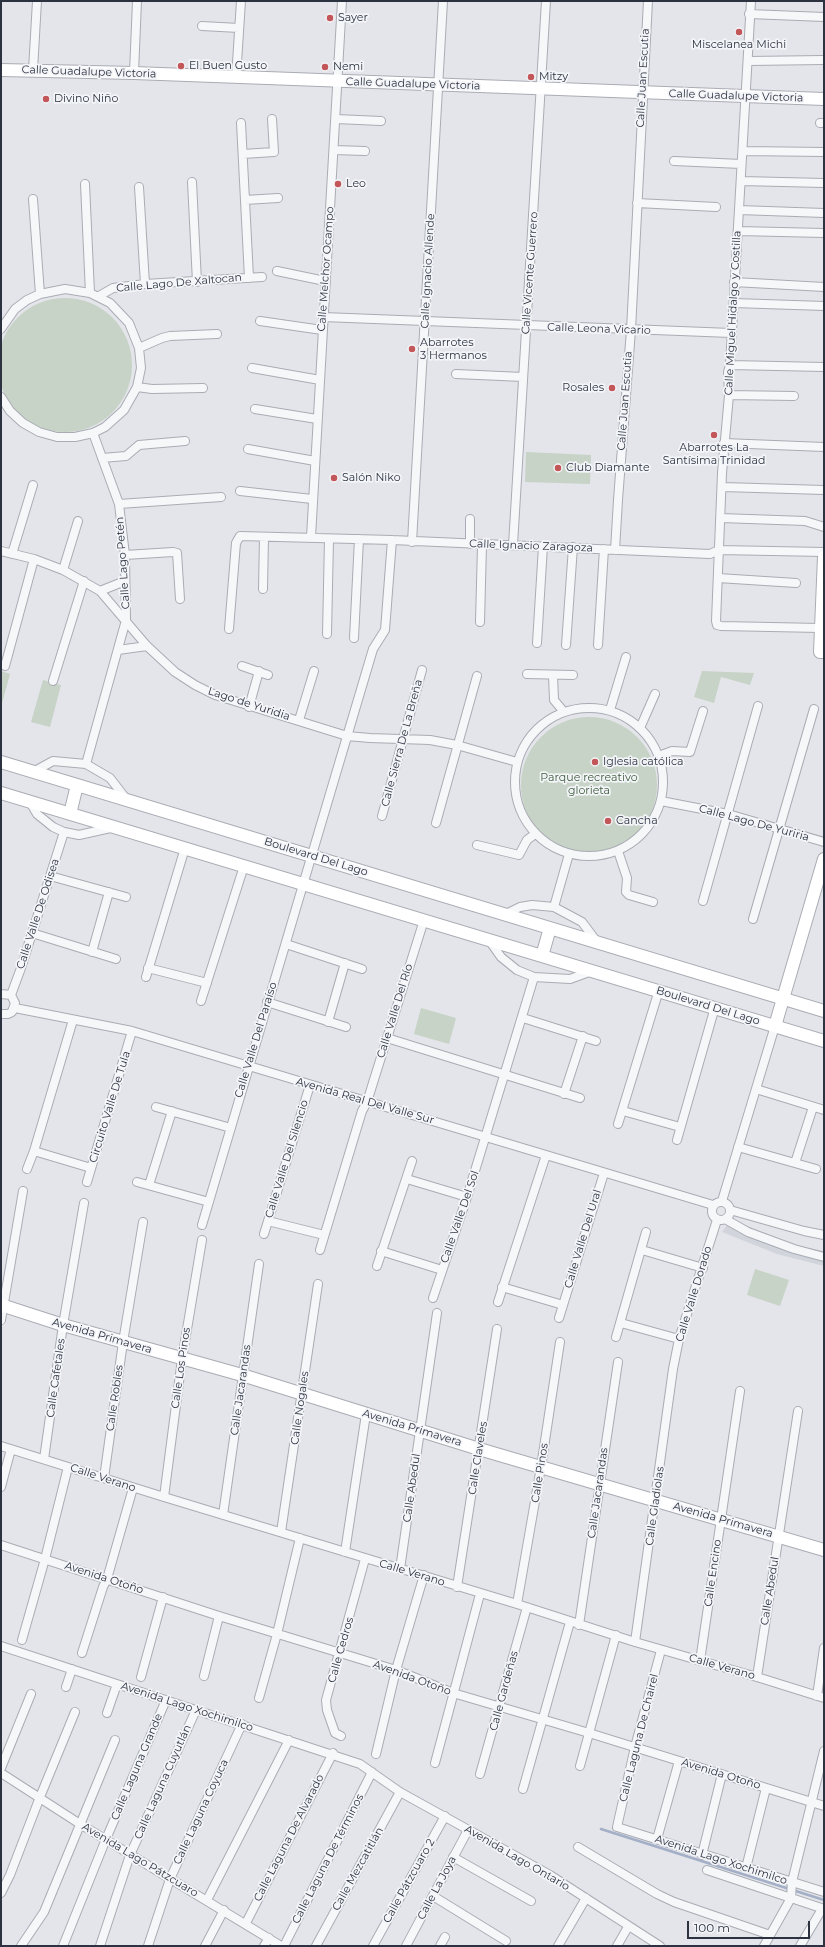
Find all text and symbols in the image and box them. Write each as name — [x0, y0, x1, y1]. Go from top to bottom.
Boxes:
place label: Sayer — [338, 11, 368, 25]
marker: Sayer — [325, 13, 335, 23]
marker: Miscelanea Michi — [734, 27, 744, 37]
street label: Calle Juan Escutia — [634, 28, 652, 128]
place label: Miscelanea Michi — [692, 38, 786, 52]
place label: El Buen Gusto — [189, 59, 267, 73]
place label: Nemi — [333, 60, 363, 74]
marker: El Buen Gusto — [176, 61, 186, 71]
marker: Nemi — [320, 62, 330, 72]
street label: Calle Guadalupe Victoria — [21, 63, 157, 81]
place label: Mitzy — [539, 70, 568, 84]
marker: Mitzy — [526, 72, 536, 82]
street label: Calle Guadalupe Victoria — [345, 75, 481, 93]
street label: Calle Guadalupe Victoria — [668, 87, 804, 105]
place label: Divino Niño — [54, 92, 118, 106]
marker: Divino Niño — [41, 94, 51, 104]
place label: Leo — [346, 177, 366, 191]
marker: Leo — [333, 179, 343, 189]
street label: Calle Melchor Ocampo — [315, 206, 337, 332]
street label: Calle Vicente Guerrero — [519, 211, 541, 335]
street label: Calle Ignacio Allende — [418, 213, 438, 329]
street label: Calle Miguel Hidalgo y Costilla — [722, 230, 744, 396]
street label: Calle Lago De Xaltocan — [116, 271, 242, 295]
street label: Calle Leona Vicario — [547, 321, 651, 337]
place label: Abarrotes 3 Hermanos — [420, 336, 487, 362]
marker: Abarrotes 3 Hermanos — [407, 344, 417, 354]
street label: Calle Juan Escutia — [615, 351, 635, 451]
place label: Rosales — [562, 381, 604, 395]
marker: Rosales — [607, 383, 617, 393]
marker: Abarrotes La Santísima Trinidad — [709, 430, 719, 440]
place label: Abarrotes La Santísima Trinidad — [663, 441, 765, 467]
place label: Club Diamante — [566, 461, 650, 475]
marker: Club Diamante — [553, 463, 563, 473]
place label: Salón Niko — [342, 471, 401, 485]
marker: Salón Niko — [329, 473, 339, 483]
street label: Calle Lago Petén — [113, 516, 133, 610]
street label: Calle Ignacio Zaragoza — [469, 537, 593, 555]
street label: Calle Sierra De La Breña — [379, 678, 425, 808]
street label: Lago de Yuridia — [206, 685, 292, 723]
place label: Iglesia católica — [603, 755, 684, 769]
marker: Iglesia católica — [590, 757, 600, 767]
park label: Parque recreativo glorieta — [540, 771, 638, 797]
street label: Calle Lago De Yuriria — [697, 802, 811, 844]
place label: Cancha — [616, 814, 658, 828]
marker: Cancha — [603, 816, 613, 826]
street label: Boulevard Del Lago — [262, 835, 370, 879]
street label: Calle Valle De Odisea — [14, 857, 62, 971]
street label: Calle Valle Del Río — [374, 962, 416, 1060]
street label: Calle Valle Del Paraíso — [232, 981, 280, 1099]
street label: Boulevard Del Lago — [654, 984, 762, 1028]
street label: Circuito Valle De Tula — [87, 1050, 133, 1164]
street label: Avenida Real Del Valle Sur — [294, 1075, 436, 1127]
street label: Calle Valle Del Silencio — [263, 1098, 311, 1220]
street label: Calle Valle Del Sol — [438, 1169, 482, 1265]
street label: Calle Valle Del Ural — [562, 1188, 604, 1290]
street label: Calle Valle Dorado — [673, 1245, 715, 1343]
street label: Avenida Primavera — [51, 1315, 153, 1357]
street label: Calle Los Pinos — [169, 1327, 193, 1409]
street label: Calle Cafetales — [44, 1338, 68, 1418]
street label: Calle Jacarandas — [228, 1344, 254, 1436]
street label: Calle Robles — [104, 1364, 126, 1432]
street label: Calle Nogales — [288, 1370, 312, 1446]
street label: Avenida Primavera — [361, 1407, 463, 1449]
street label: Calle Claveles — [466, 1420, 490, 1496]
street label: Calle Pinos — [529, 1442, 551, 1504]
street label: Calle Jacarandas — [585, 1447, 611, 1539]
street label: Calle Abedul — [401, 1453, 423, 1523]
street label: Calle Verano — [69, 1461, 137, 1495]
street label: Calle Gladiolas — [643, 1466, 667, 1546]
street label: Avenida Primavera — [672, 1499, 774, 1541]
street label: Calle Encino — [702, 1538, 724, 1608]
street label: Calle Abedul — [758, 1556, 782, 1626]
street label: Calle Verano — [377, 1557, 447, 1589]
street label: Avenida Otoño — [63, 1559, 145, 1597]
street label: Calle Cedros — [325, 1616, 357, 1684]
street label: Calle Gardeñas — [487, 1650, 521, 1732]
street label: Calle Verano — [687, 1651, 757, 1683]
street label: Avenida Otoño — [371, 1658, 453, 1698]
street label: Calle Laguna De Chairel — [617, 1673, 661, 1803]
street label: Avenida Lago Xochimilco — [119, 1679, 255, 1735]
street label: Calle Laguna Grande — [108, 1712, 166, 1822]
street label: Calle Laguna Cuyutlán — [132, 1723, 194, 1841]
street label: Avenida Otoño — [680, 1756, 762, 1792]
street label: Calle Laguna Coyuca — [171, 1757, 231, 1867]
street label: Calle Laguna De Alvarado — [251, 1772, 327, 1904]
street label: Calle Laguna De Términos — [289, 1792, 367, 1926]
street label: Avenida Lago Pátzcuaro — [80, 1820, 200, 1900]
street label: Avenida Lago Ontario — [462, 1823, 572, 1893]
street label: Calle Mezcatitlán — [330, 1825, 386, 1913]
street label: Avenida Lago Xochimilco — [653, 1832, 789, 1888]
street label: Calle Pátzcuaro 2 — [380, 1837, 438, 1925]
street label: Calle La Joya — [415, 1854, 459, 1922]
scale bar — [689, 1913, 812, 1939]
text: 100 m — [694, 1920, 730, 1935]

